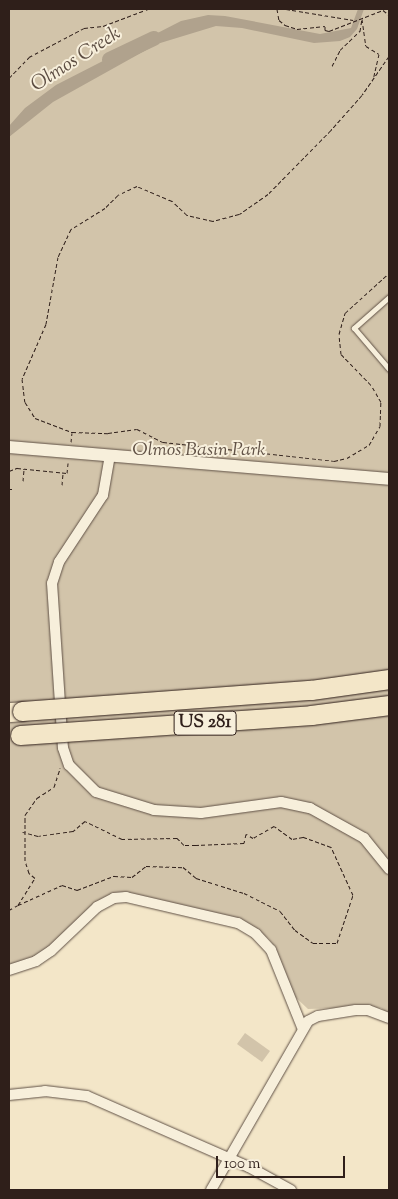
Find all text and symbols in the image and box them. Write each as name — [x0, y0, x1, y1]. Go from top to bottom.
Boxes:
water label: Olmos Creek — [27, 22, 125, 98]
park label: Olmos Basin Park — [132, 440, 266, 462]
road number: US 281 — [172, 708, 238, 738]
scale bar — [218, 1146, 347, 1178]
text: 100 m — [224, 1154, 260, 1175]

